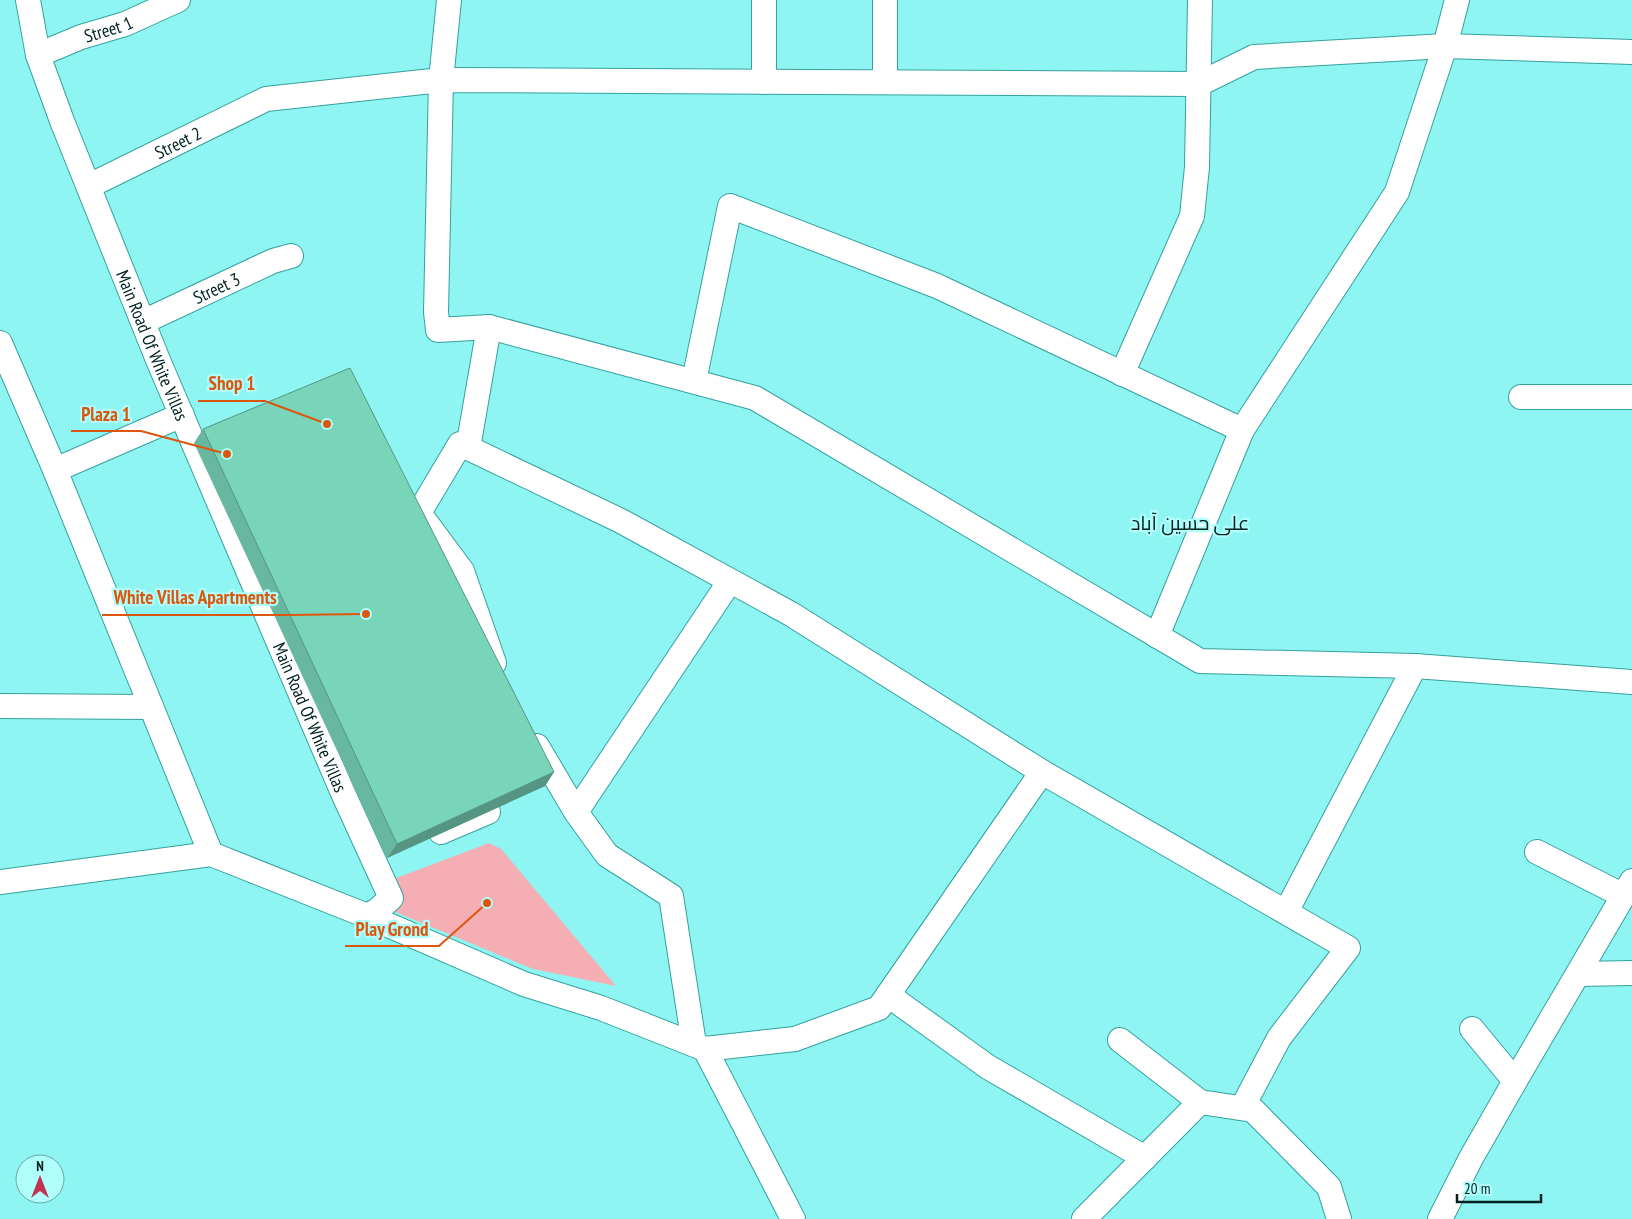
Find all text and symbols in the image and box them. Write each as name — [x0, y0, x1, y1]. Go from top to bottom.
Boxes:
street label: Street 1 — [81, 11, 136, 47]
street label: Street 2 — [151, 121, 205, 164]
street label: Main Road Of White Villas — [112, 267, 194, 424]
street label: Street 3 — [189, 267, 243, 308]
callout: Shop 1 — [198, 367, 265, 401]
text: Shop 1 — [209, 371, 255, 395]
callout: Plaza 1 — [71, 397, 141, 431]
text: Plaza 1 — [81, 402, 131, 426]
district label: علی حسین آباد — [1131, 510, 1249, 536]
callout: White Villas Apartments — [102, 581, 287, 615]
text: White Villas Apartments — [112, 585, 277, 609]
street label: Main Road Of White Villas — [268, 639, 353, 795]
callout: Play Grond — [345, 912, 439, 946]
text: Play Grond — [356, 917, 428, 941]
north arrow — [15, 1154, 65, 1204]
text: N — [36, 1157, 44, 1175]
scale bar — [1457, 1172, 1541, 1204]
text: 20 m — [1464, 1179, 1490, 1198]

